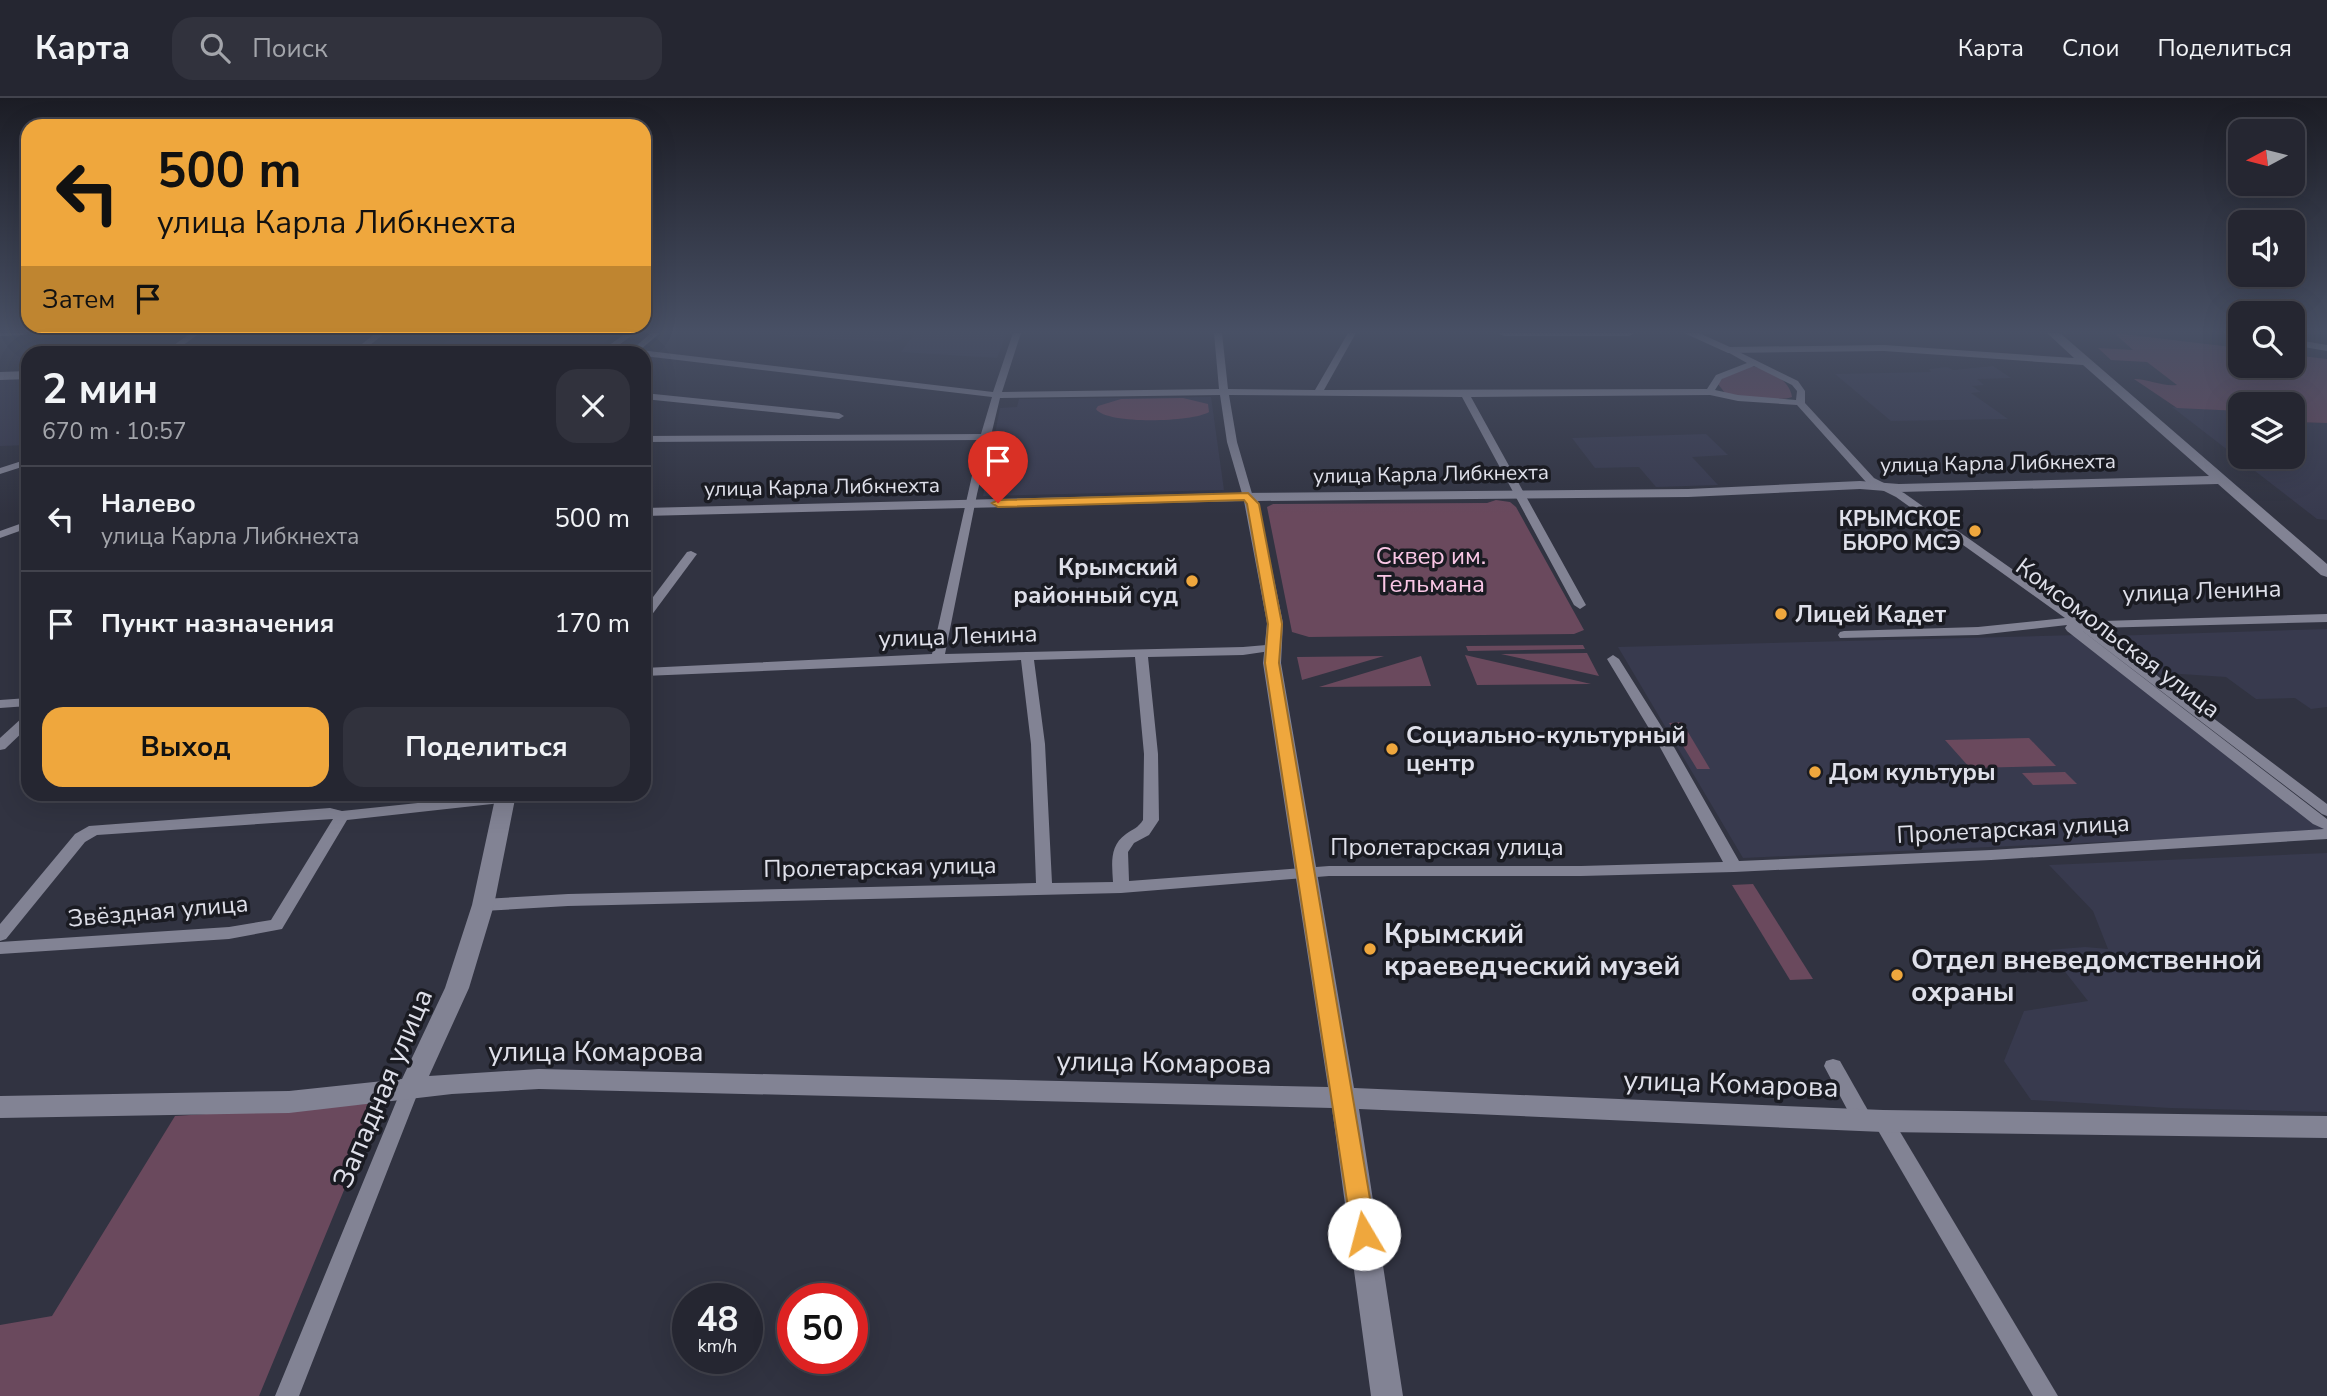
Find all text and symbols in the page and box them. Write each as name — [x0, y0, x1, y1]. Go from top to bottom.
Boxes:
search box — [172, 17, 662, 80]
text: Карта — [35, 26, 130, 71]
icon: search — [196, 29, 234, 67]
text: Поиск — [252, 31, 328, 66]
text: Карта — [1958, 32, 2024, 64]
text: Слои — [2062, 32, 2119, 64]
text: Поделиться — [2157, 32, 2292, 64]
north arrow — [2228, 119, 2305, 196]
map controls — [2228, 119, 2305, 469]
text: 500 m — [157, 137, 301, 204]
icon: left — [42, 147, 133, 238]
text: улица Карла Либкнехта — [157, 201, 516, 244]
button: sound — [2228, 210, 2305, 287]
icon: arrive — [129, 280, 167, 318]
text: Затем — [42, 282, 115, 317]
button: search — [2228, 301, 2305, 378]
text: 2 мин — [42, 361, 158, 418]
button: close — [556, 369, 630, 443]
button: layers — [2228, 392, 2305, 469]
text: 670 m · 10:57 — [42, 416, 187, 447]
pin — [968, 431, 1028, 503]
icon: arrive — [979, 442, 1017, 480]
street label: улица Карла Либкнехта — [1880, 447, 2116, 479]
street label: улица Карла Либкнехта — [1313, 458, 1549, 490]
street label: улица Карла Либкнехта — [704, 471, 940, 503]
text: Налево — [101, 486, 196, 521]
icon: left — [42, 500, 80, 538]
text: 500 m — [554, 501, 630, 536]
place label: КРЫМСКОЕ БЮРО МСЭ — [1839, 505, 1961, 557]
text: улица Карла Либкнехта — [101, 521, 359, 552]
marker: КРЫМСКОЕ БЮРО МСЭ — [1967, 523, 1983, 539]
park label: Сквер им. Тельмана — [1376, 540, 1486, 600]
street label: Комсомольская улица — [2009, 550, 2227, 726]
place label: Крымский районный суд — [1013, 551, 1178, 611]
street label: улица Ленина — [2122, 572, 2282, 610]
marker: Крымский районный суд — [1184, 573, 1200, 589]
place label: Лицей Кадет — [1795, 598, 1947, 630]
icon: arrive — [42, 605, 80, 643]
text: Пункт назначения — [101, 606, 334, 641]
text: 170 m — [554, 606, 630, 641]
marker: Лицей Кадет — [1773, 606, 1789, 622]
street label: улица Ленина — [878, 617, 1038, 655]
button: Выход — [42, 707, 329, 787]
button: Поделиться — [343, 707, 630, 787]
place label: Социально-культурный центр — [1406, 719, 1686, 779]
marker: Социально-культурный центр — [1384, 741, 1400, 757]
place label: Дом культуры — [1829, 756, 1996, 788]
marker: Дом культуры — [1807, 764, 1823, 780]
street label: Пролетарская улица — [1896, 807, 2130, 851]
street label: Пролетарская улица — [1330, 831, 1564, 863]
street label: Пролетарская улица — [763, 849, 997, 885]
street label: Звёздная улица — [66, 887, 250, 935]
place label: Крымский краеведческий музей — [1384, 915, 1680, 985]
marker: Крымский краеведческий музей — [1362, 941, 1378, 957]
place label: Отдел вневедомственной охраны — [1911, 941, 2262, 1011]
marker: Отдел вневедомственной охраны — [1889, 967, 1905, 983]
street label: Западная улица — [324, 983, 442, 1194]
street label: улица Комарова — [488, 1033, 704, 1071]
street label: улица Комарова — [1056, 1042, 1272, 1084]
street label: улица Комарова — [1623, 1061, 1839, 1107]
position arrow — [1327, 1197, 1401, 1271]
speed limit sign: 50 — [777, 1283, 868, 1374]
text: 48 — [696, 1296, 739, 1343]
text: km/h — [698, 1334, 737, 1358]

